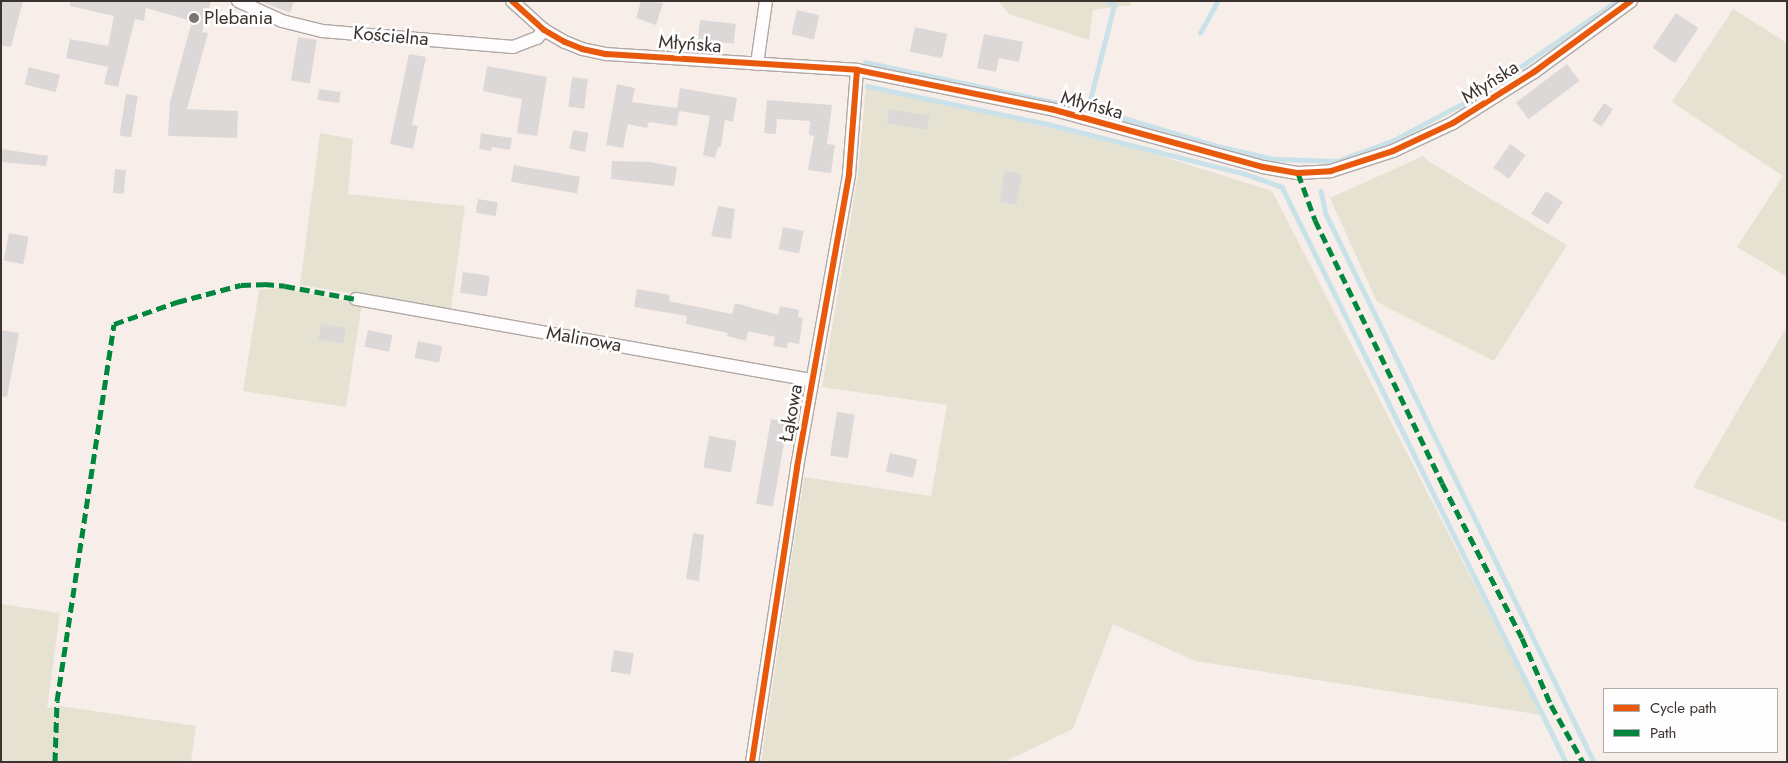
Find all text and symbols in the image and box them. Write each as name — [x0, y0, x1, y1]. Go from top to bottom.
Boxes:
place label: Plebania — [204, 7, 273, 29]
marker: Plebania — [188, 12, 200, 24]
street label: Kościelna — [352, 21, 430, 51]
street label: Młyńska — [658, 30, 722, 58]
street label: Młyńska — [1457, 56, 1523, 108]
street label: Młyńska — [1059, 86, 1125, 124]
street label: Malinowa — [545, 321, 623, 357]
street label: Łąkowa — [775, 382, 807, 444]
legend — [1603, 688, 1778, 753]
text: Cycle path — [1650, 697, 1717, 719]
text: Path — [1650, 722, 1676, 744]

